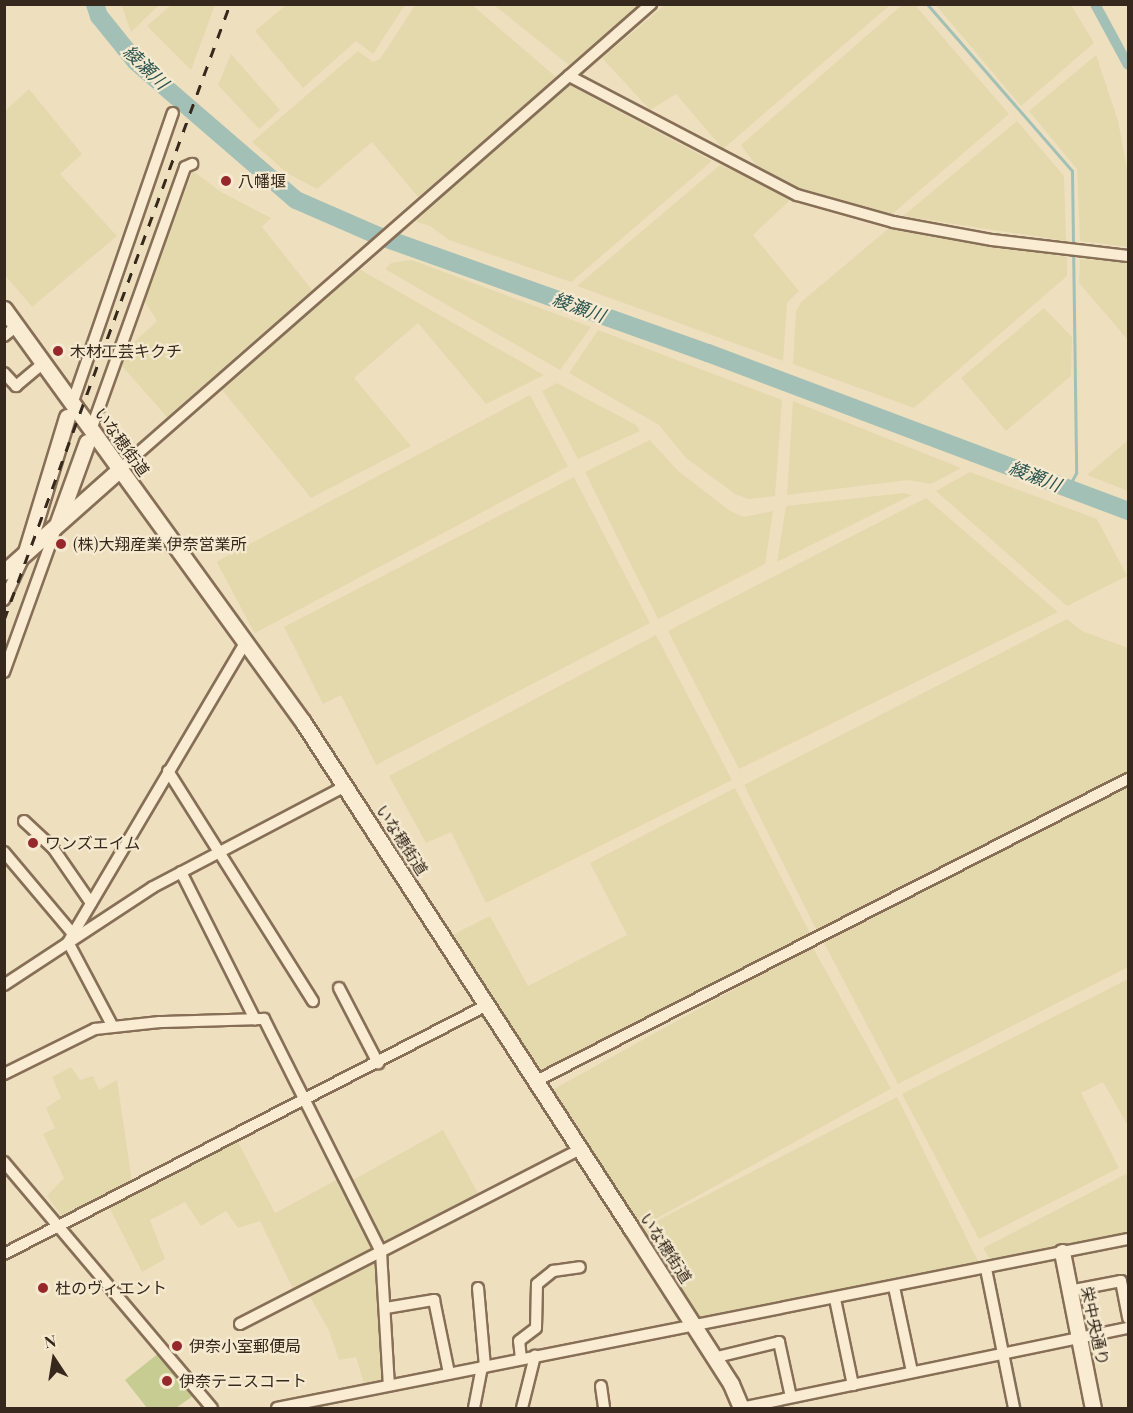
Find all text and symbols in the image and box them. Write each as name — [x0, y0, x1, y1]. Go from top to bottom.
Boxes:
water label: 綾瀬川 — [119, 40, 173, 94]
place label: 八幡堰 — [238, 171, 286, 191]
marker: 八幡堰 — [219, 174, 233, 188]
water label: 綾瀬川 — [550, 288, 608, 326]
place label: 木材工芸キクチ — [70, 341, 182, 361]
marker: 木材工芸キクチ — [51, 344, 65, 358]
street label: いな穂街道 — [91, 404, 153, 480]
water label: 綾瀬川 — [1006, 456, 1064, 496]
place label: (株)大翔産業 伊奈営業所 — [73, 534, 246, 554]
marker: (株)大翔産業 伊奈営業所 — [54, 537, 68, 551]
street label: いな穂街道 — [372, 801, 432, 879]
place label: ワンズエイム — [45, 833, 141, 853]
marker: ワンズエイム — [26, 836, 40, 850]
street label: いな穂街道 — [636, 1209, 696, 1287]
place label: 杜のヴィエント — [55, 1278, 167, 1298]
marker: 杜のヴィエント — [36, 1281, 50, 1295]
street label: 栄中央通り — [1077, 1285, 1113, 1367]
north arrow — [24, 1329, 84, 1389]
text: N — [42, 1329, 58, 1352]
place label: 伊奈小室郵便局 — [189, 1336, 301, 1356]
marker: 伊奈小室郵便局 — [170, 1339, 184, 1353]
place label: 伊奈テニスコート — [179, 1371, 307, 1391]
marker: 伊奈テニスコート — [160, 1374, 174, 1388]

